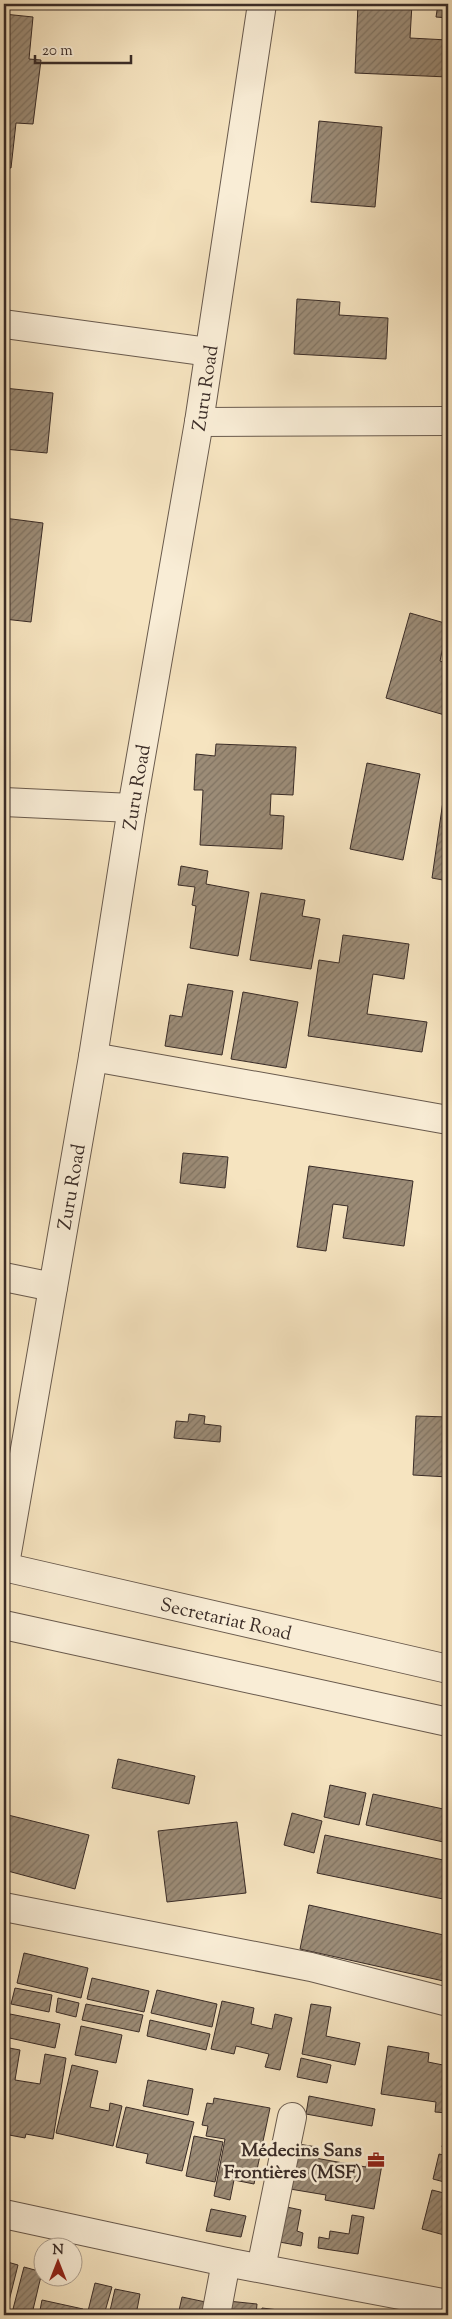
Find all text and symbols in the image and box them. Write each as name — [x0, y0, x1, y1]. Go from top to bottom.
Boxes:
scale bar — [35, 32, 131, 64]
text: 20 m — [42, 41, 73, 62]
street label: Zuru Road — [187, 343, 226, 433]
street label: Zuru Road — [118, 742, 159, 832]
street label: Zuru Road — [52, 1142, 94, 1232]
street label: Secretariat Road — [157, 1592, 294, 1649]
place label: Médecins Sans Frontières (MSF) — [224, 2138, 363, 2187]
office icon: Médecins Sans Frontières (MSF) — [366, 2150, 386, 2170]
north arrow — [32, 2236, 82, 2286]
text: N — [52, 2241, 64, 2261]

